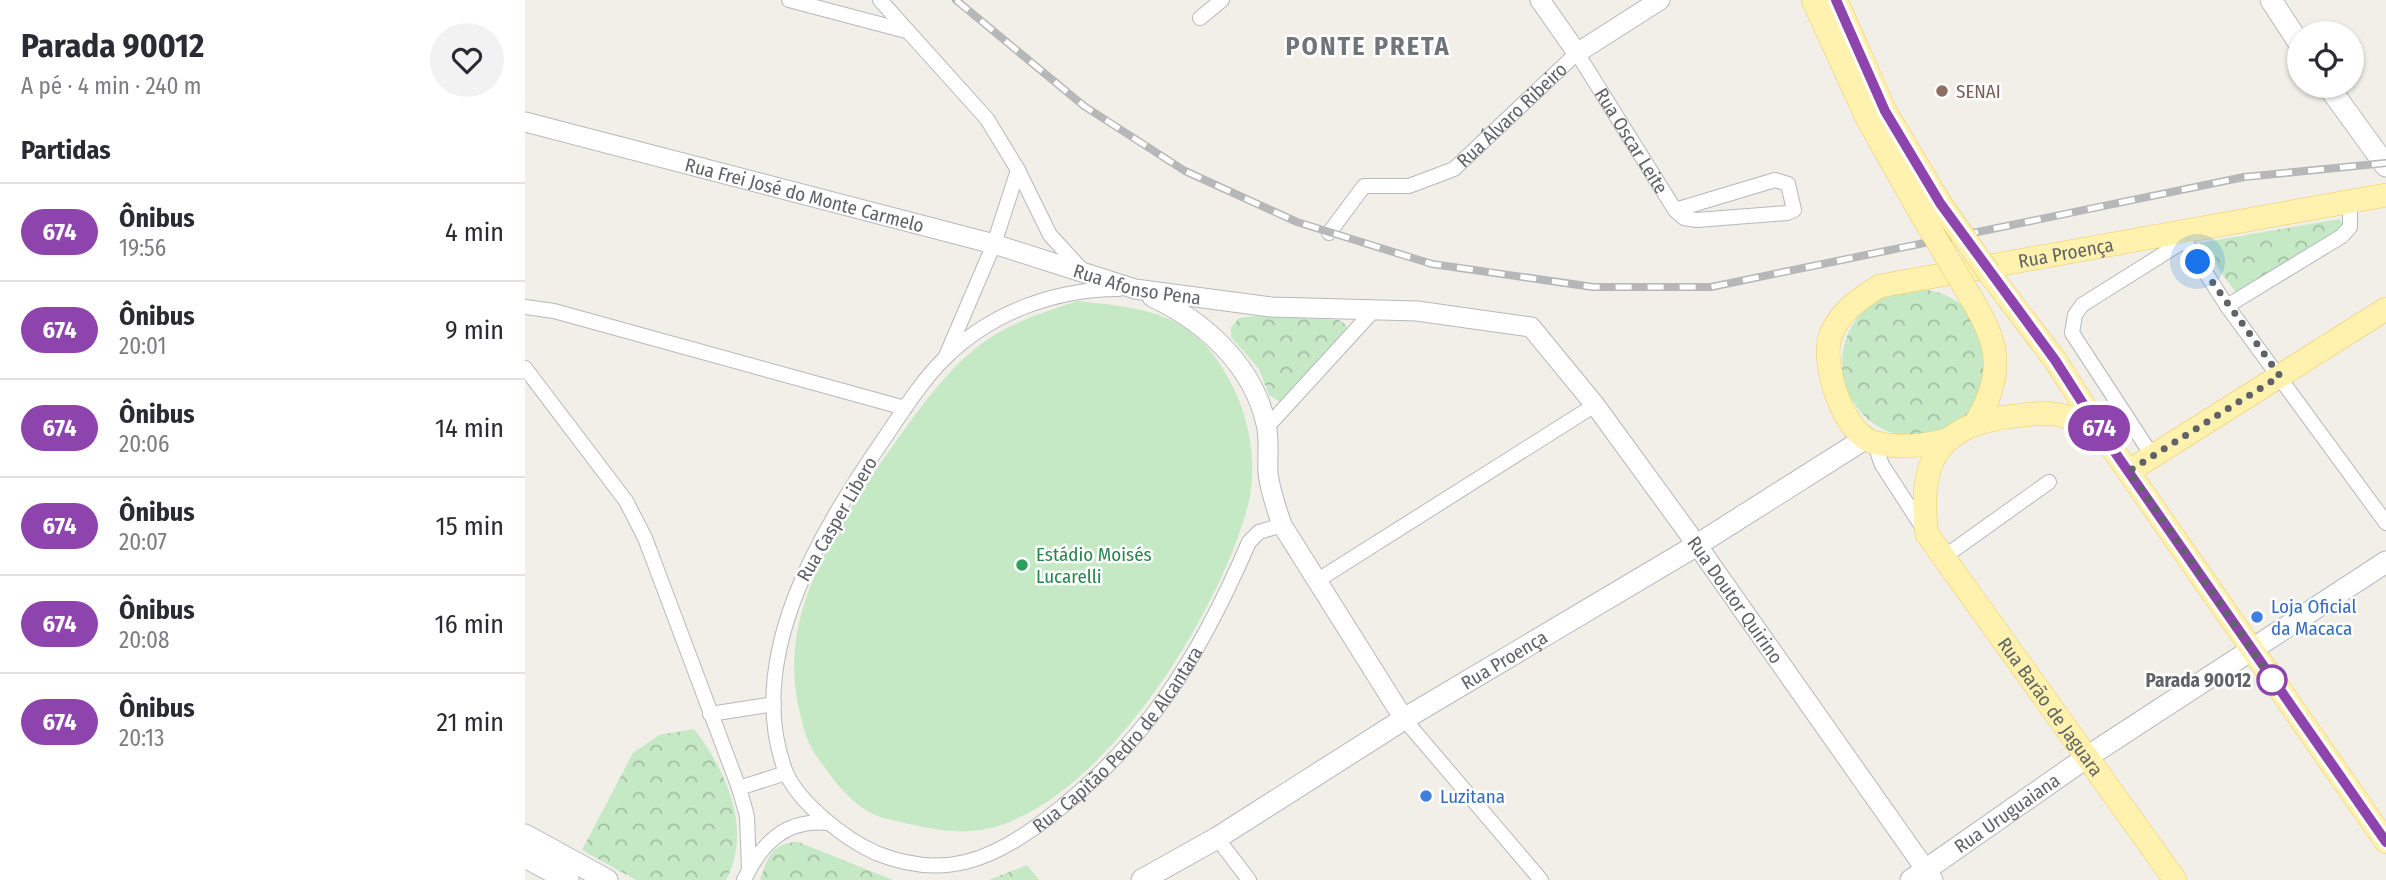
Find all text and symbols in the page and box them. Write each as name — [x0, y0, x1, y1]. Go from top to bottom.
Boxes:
map controls — [2287, 21, 2364, 98]
button: locate — [2287, 21, 2364, 98]
button: heart — [430, 23, 504, 97]
text: Parada 90012 — [21, 26, 204, 66]
district label: PONTE PRETA — [1285, 31, 1451, 62]
street label: Rua Álvaro Ribeiro — [1452, 57, 1571, 172]
text: A pé · 4 min · 240 m — [21, 72, 202, 100]
place label: SENAI — [1956, 80, 2001, 103]
marker: SENAI — [1934, 83, 1950, 99]
street label: Rua Oscar Leite — [1590, 84, 1673, 198]
text: Partidas — [21, 135, 111, 166]
street label: Rua Frei José do Monte Carmelo — [683, 153, 927, 237]
text: Ônibus — [119, 203, 195, 234]
text: 4 min — [445, 217, 504, 248]
text: 674 — [43, 218, 76, 246]
street label: Rua Proença — [2016, 233, 2115, 272]
text: 19:56 — [119, 234, 166, 262]
your location — [2180, 244, 2215, 279]
street label: Rua Afonso Pena — [1071, 259, 1203, 309]
text: Ônibus — [119, 301, 195, 332]
text: 9 min — [445, 315, 504, 346]
text: 674 — [43, 316, 76, 344]
text: 20:01 — [119, 332, 166, 360]
text: Ônibus — [119, 399, 195, 430]
line badge: 674 — [2059, 405, 2139, 451]
text: 14 min — [435, 413, 504, 444]
text: 674 — [43, 414, 76, 442]
text: 674 — [2082, 414, 2116, 442]
text: 20:06 — [119, 430, 169, 458]
street label: Rua Casper Libero — [792, 453, 882, 585]
text: Ônibus — [119, 497, 195, 528]
text: 15 min — [436, 511, 504, 542]
text: 674 — [43, 512, 76, 540]
text: 20:07 — [119, 528, 167, 556]
street label: Rua Doutor Quirino — [1683, 532, 1788, 668]
place label: Estádio Moisés Lucarelli — [1036, 543, 1152, 588]
marker: Estádio Moisés Lucarelli — [1014, 557, 1030, 573]
text: Ônibus — [119, 595, 195, 626]
place label: Loja Oficial da Macaca — [2271, 595, 2356, 640]
text: 16 min — [435, 609, 504, 640]
marker: Loja Oficial da Macaca — [2249, 609, 2265, 625]
text: 674 — [43, 610, 76, 638]
street label: Rua Proença — [1457, 625, 1551, 694]
text: 20:08 — [119, 626, 170, 654]
street label: Rua Barão de Jaguara — [1993, 633, 2108, 780]
street label: Rua Capitão Pedro de Alcantara — [1028, 642, 1207, 837]
marker: Parada 90012 — [2257, 665, 2287, 695]
place label: Parada 90012 — [2146, 669, 2251, 692]
text: Ônibus — [119, 693, 195, 724]
text: 21 min — [437, 707, 504, 738]
text: 674 — [43, 708, 76, 736]
text: 20:13 — [119, 724, 164, 752]
street label: Rua Uruguaiana — [1950, 768, 2064, 858]
place label: Luzitana — [1440, 785, 1505, 808]
marker: Luzitana — [1418, 788, 1434, 804]

